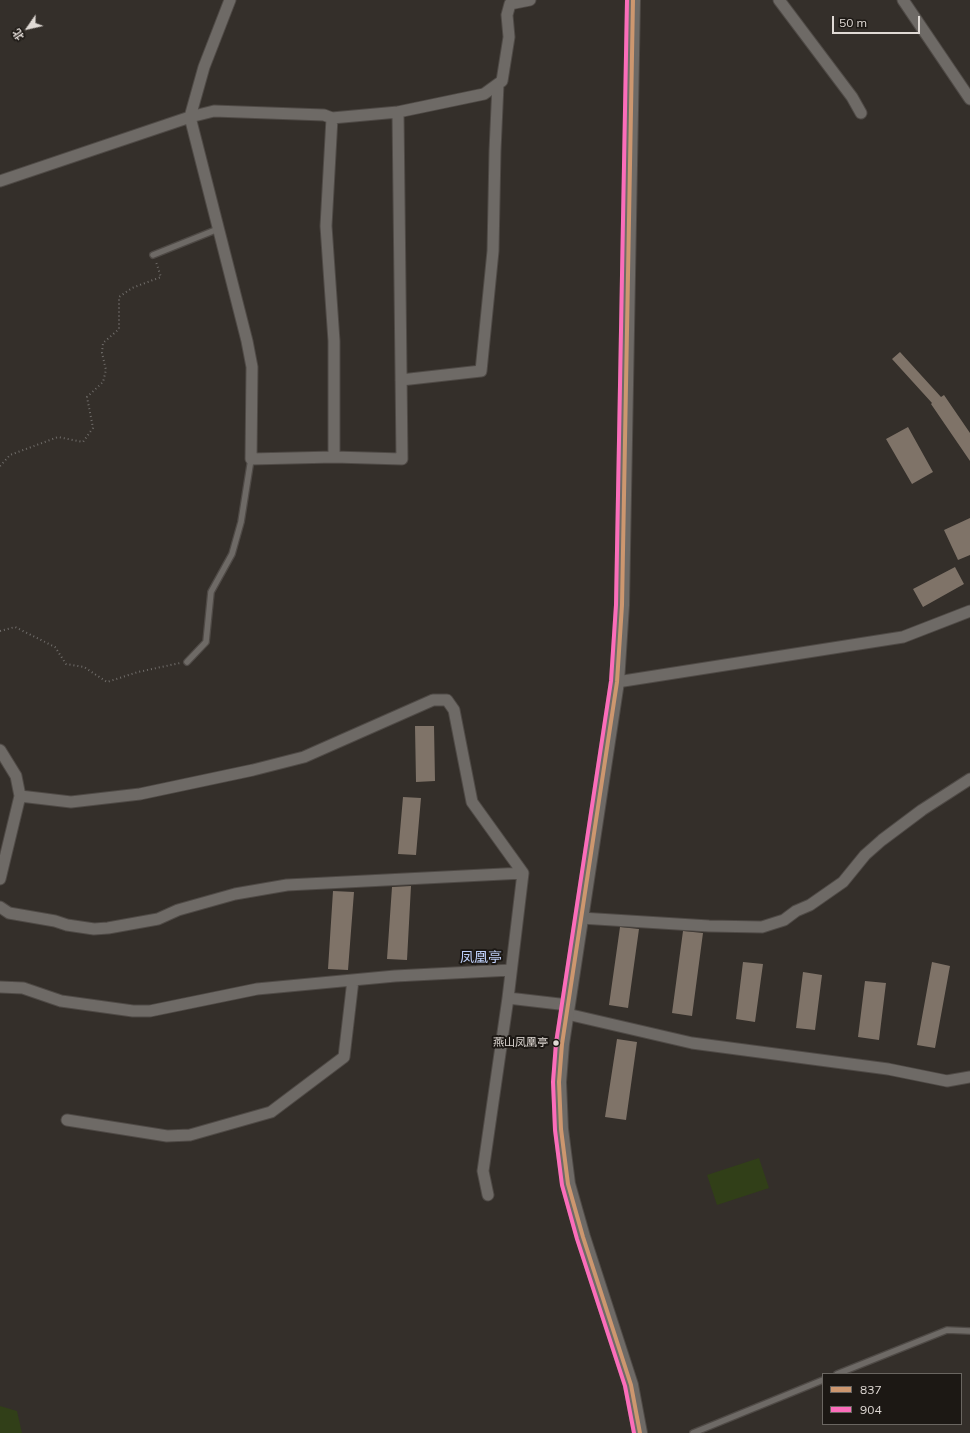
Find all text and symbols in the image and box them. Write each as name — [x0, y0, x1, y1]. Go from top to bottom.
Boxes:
north arrow — [8, 8, 48, 48]
scale bar — [834, 8, 922, 34]
text: 50 m — [839, 15, 867, 30]
text: 北 — [9, 26, 27, 43]
district label: 凤凰亭 — [460, 950, 502, 966]
place label: 燕山凤凰亭 — [493, 1036, 548, 1050]
marker: 燕山凤凰亭 — [551, 1038, 561, 1048]
legend — [822, 1373, 962, 1425]
text: 837 — [860, 1382, 882, 1397]
text: 904 — [860, 1402, 882, 1417]

